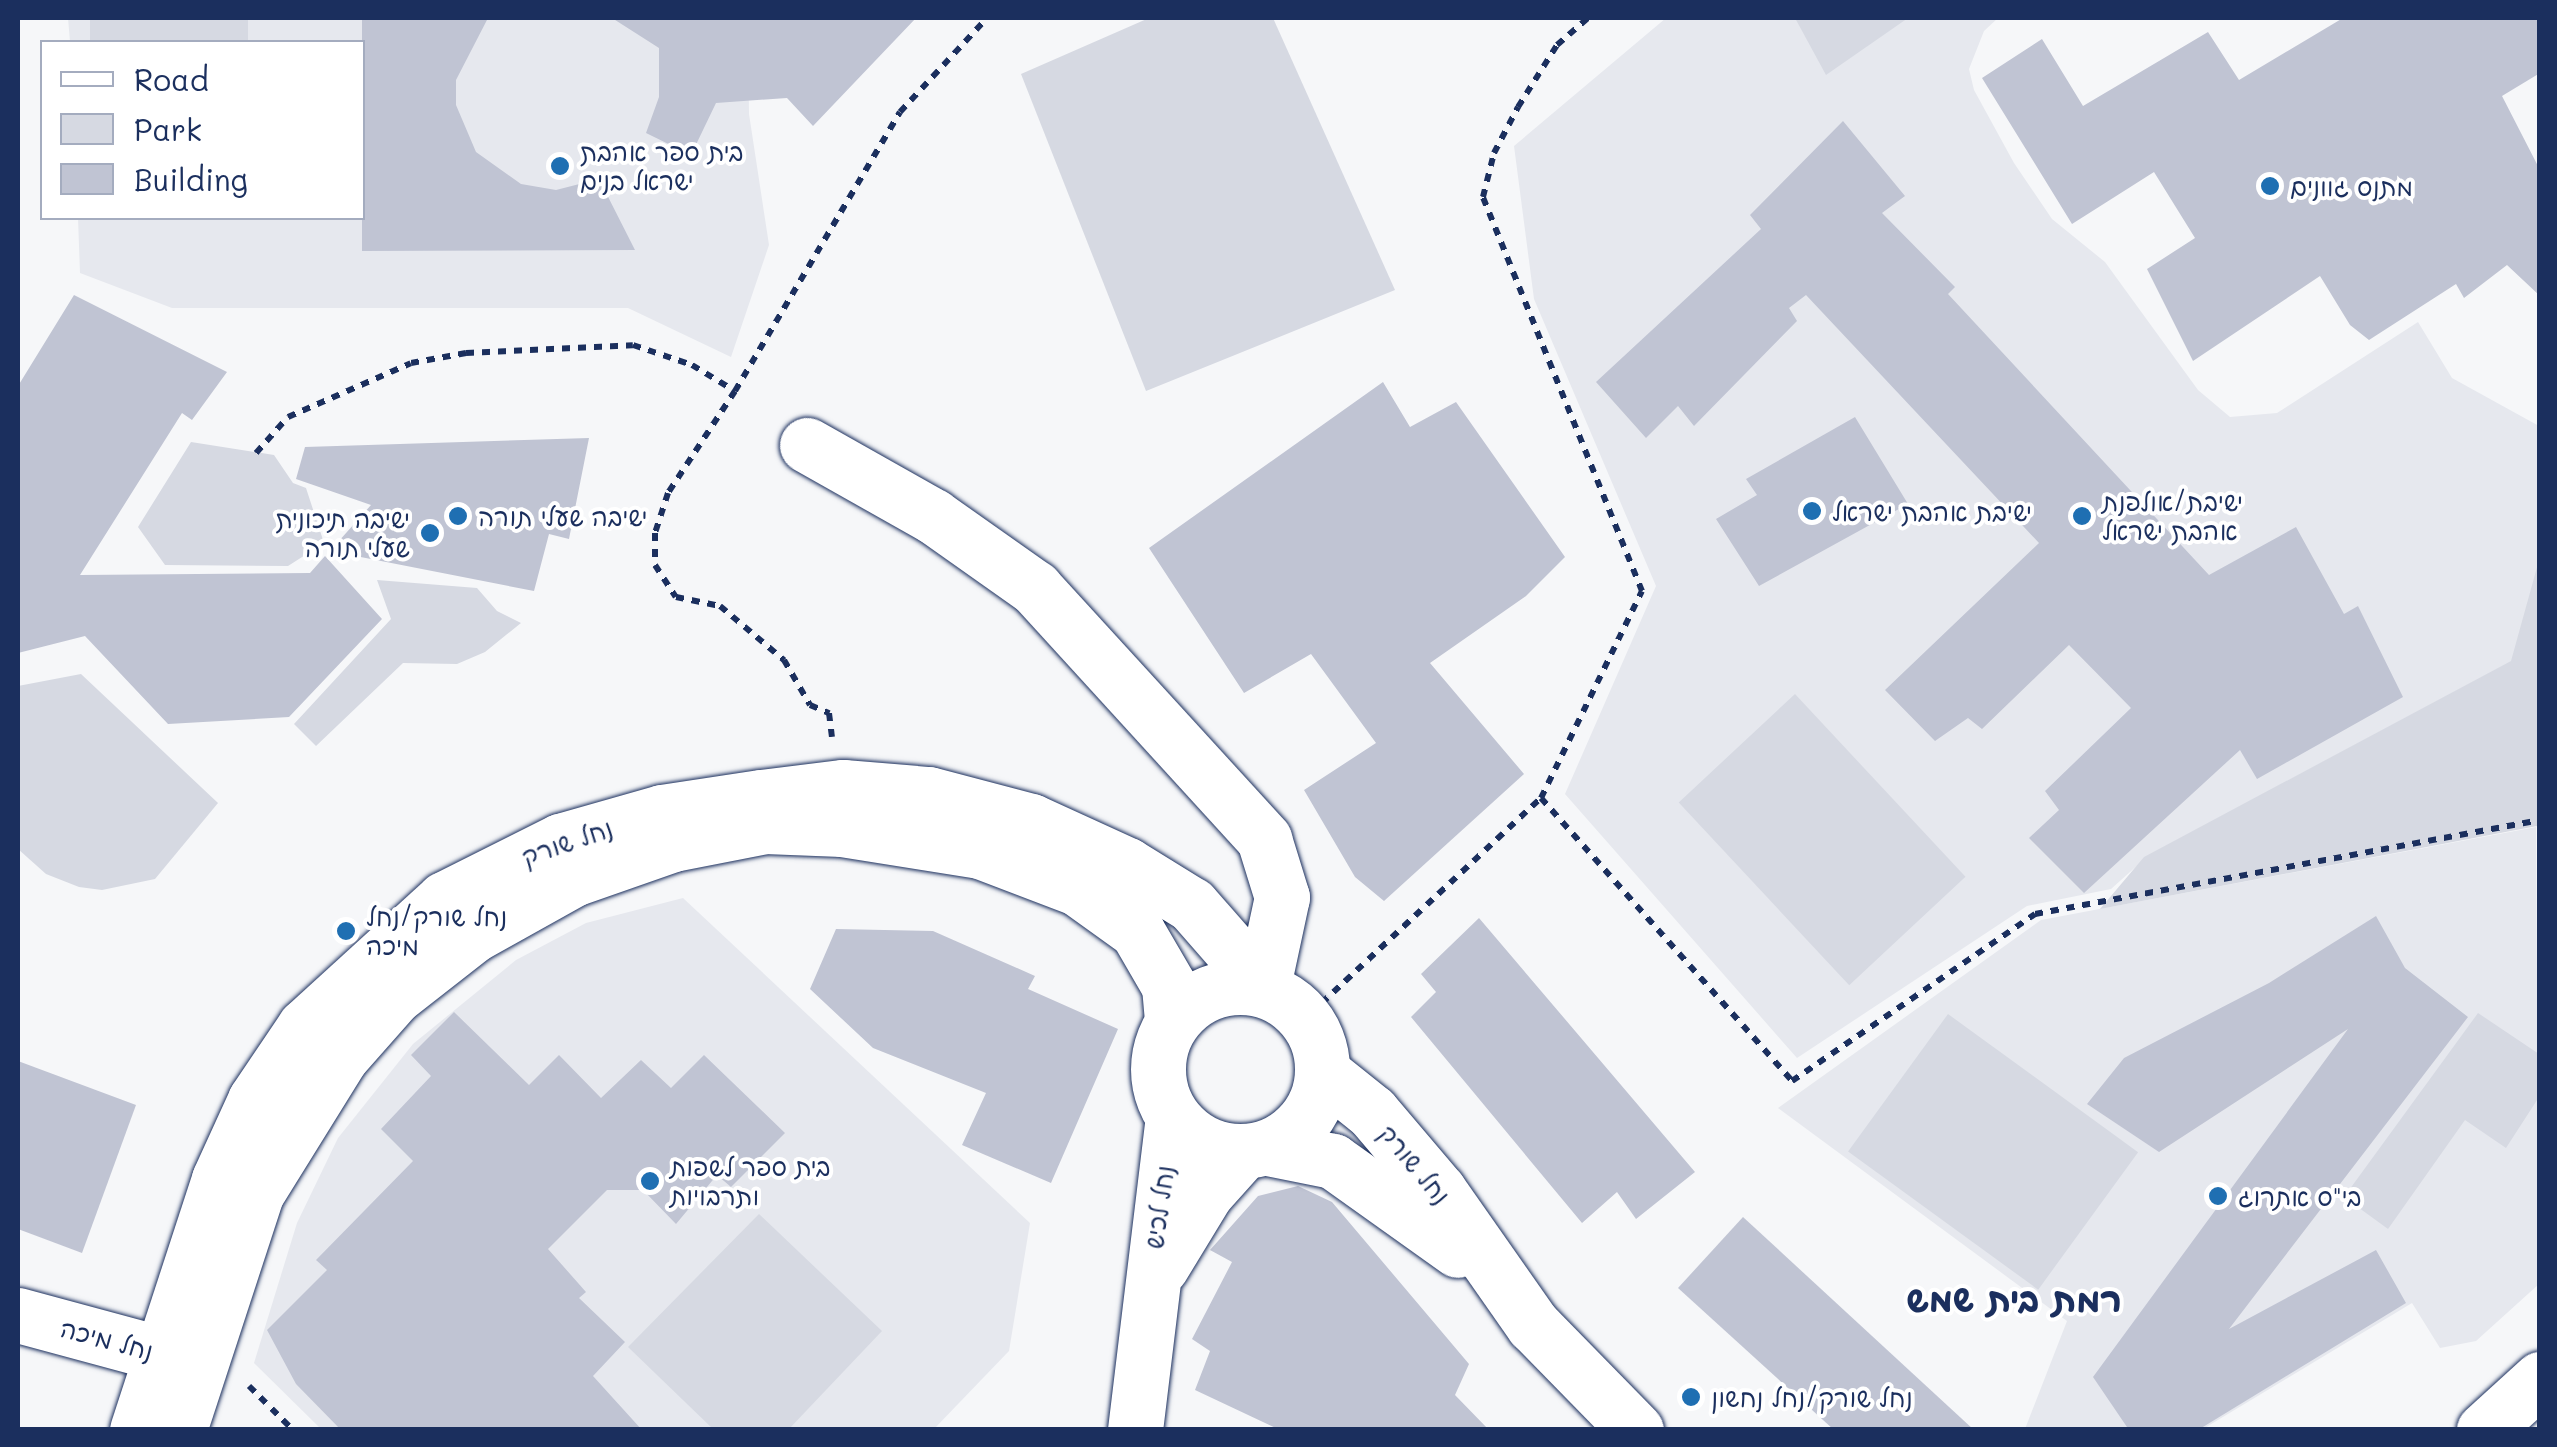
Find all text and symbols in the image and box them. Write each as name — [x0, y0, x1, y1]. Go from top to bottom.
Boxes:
legend — [40, 40, 365, 220]
text: Road — [134, 59, 209, 99]
text: Park — [134, 109, 202, 149]
place label: בית ספר אהבת ישראל בנים — [580, 137, 743, 196]
marker: בית ספר אהבת ישראל בנים — [549, 155, 571, 177]
text: Building — [134, 159, 248, 199]
place label: מתנס גוונים — [2290, 171, 2413, 201]
marker: מתנס גוונים — [2259, 175, 2281, 197]
place label: ישיבת/אולפנת אהבת ישראל — [2102, 487, 2243, 546]
place label: ישיבת אהבת ישראל — [1832, 496, 2032, 526]
marker: ישיבת אהבת ישראל — [1801, 500, 1823, 522]
place label: ישיבה שעלי תורה — [478, 501, 647, 531]
place label: ישיבה תיכונית שעלי תורה — [276, 504, 410, 563]
marker: ישיבה שעלי תורה — [447, 505, 469, 527]
marker: ישיבת/אולפנת אהבת ישראל — [2071, 505, 2093, 527]
marker: ישיבה תיכונית שעלי תורה — [419, 522, 441, 544]
street label: נחל שורק — [518, 812, 616, 872]
place label: נחל שורק/נחל מיכה — [366, 902, 507, 961]
marker: נחל שורק/נחל מיכה — [335, 920, 357, 942]
street label: נחל שורק — [1373, 1118, 1457, 1210]
place label: בית ספר לשפות ותרבויות — [670, 1152, 831, 1211]
street label: נחל לכיש — [1138, 1163, 1180, 1251]
marker: בית ספר לשפות ותרבויות — [639, 1170, 661, 1192]
place label: בי"ס אתרוג — [2238, 1181, 2361, 1211]
marker: בי"ס אתרוג — [2207, 1185, 2229, 1207]
district label: רמת בית שמש — [1906, 1277, 2122, 1319]
street label: נחל מיכה — [57, 1312, 157, 1366]
place label: נחל שורק/נחל נחשון — [1711, 1382, 1913, 1412]
marker: נחל שורק/נחל נחשון — [1680, 1386, 1702, 1408]

